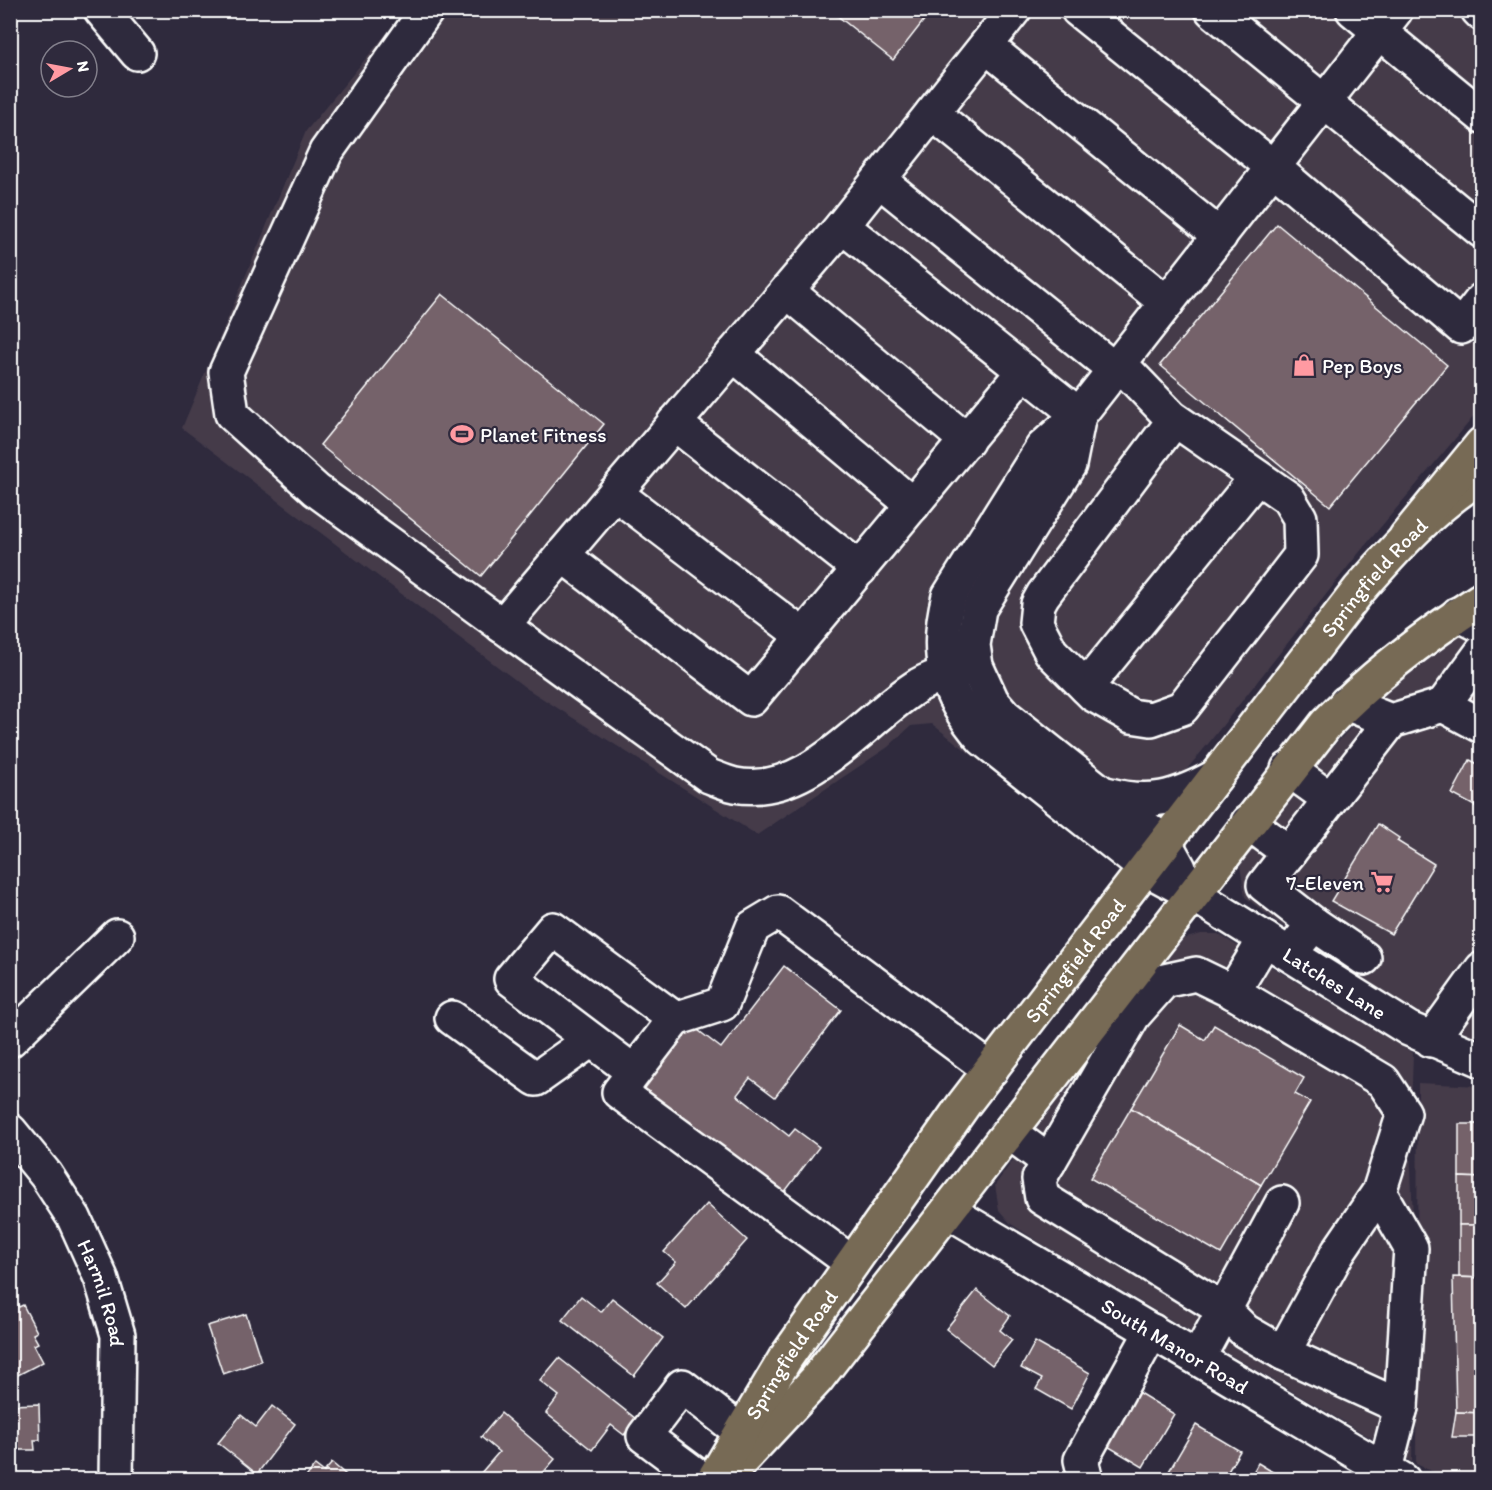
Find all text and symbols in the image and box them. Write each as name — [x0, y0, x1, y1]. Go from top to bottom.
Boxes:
north arrow — [39, 39, 99, 99]
text: N — [73, 60, 94, 73]
shop icon: Pep Boys — [1291, 352, 1317, 378]
place label: Pep Boys — [1322, 353, 1402, 378]
sports icon: Planet Fitness — [449, 421, 475, 447]
place label: Planet Fitness — [480, 422, 607, 447]
street label: Springfield Road — [1315, 512, 1433, 642]
supermarket icon: 7-Eleven — [1369, 869, 1395, 895]
place label: 7-Eleven — [1286, 870, 1364, 895]
street label: Springfield Road — [1019, 892, 1131, 1027]
street label: Latches Lane — [1279, 941, 1391, 1024]
street label: Harmil Road — [73, 1235, 130, 1348]
street label: Springfield Road — [740, 1284, 843, 1424]
street label: South Manor Road — [1097, 1292, 1253, 1399]

